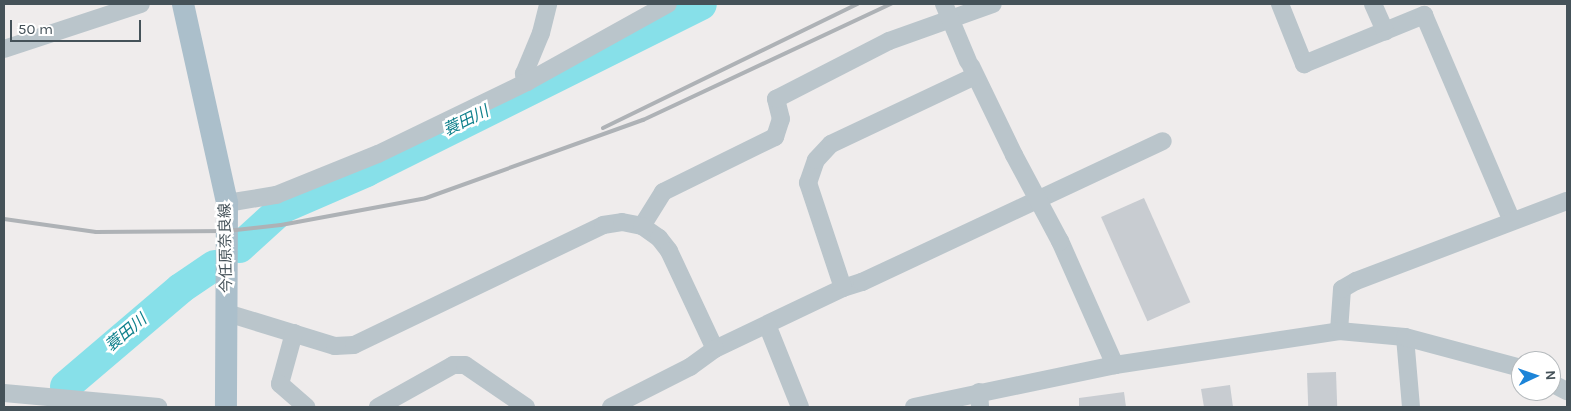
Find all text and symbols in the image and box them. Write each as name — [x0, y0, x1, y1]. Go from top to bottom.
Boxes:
scale bar — [12, 10, 144, 42]
text: 50 m — [18, 20, 53, 38]
water label: 蓑田川 — [440, 102, 492, 140]
street label: 今任原奈良線 — [216, 203, 236, 293]
water label: 蓑田川 — [101, 310, 151, 356]
north arrow — [1511, 351, 1561, 401]
text: N — [1542, 370, 1559, 381]

